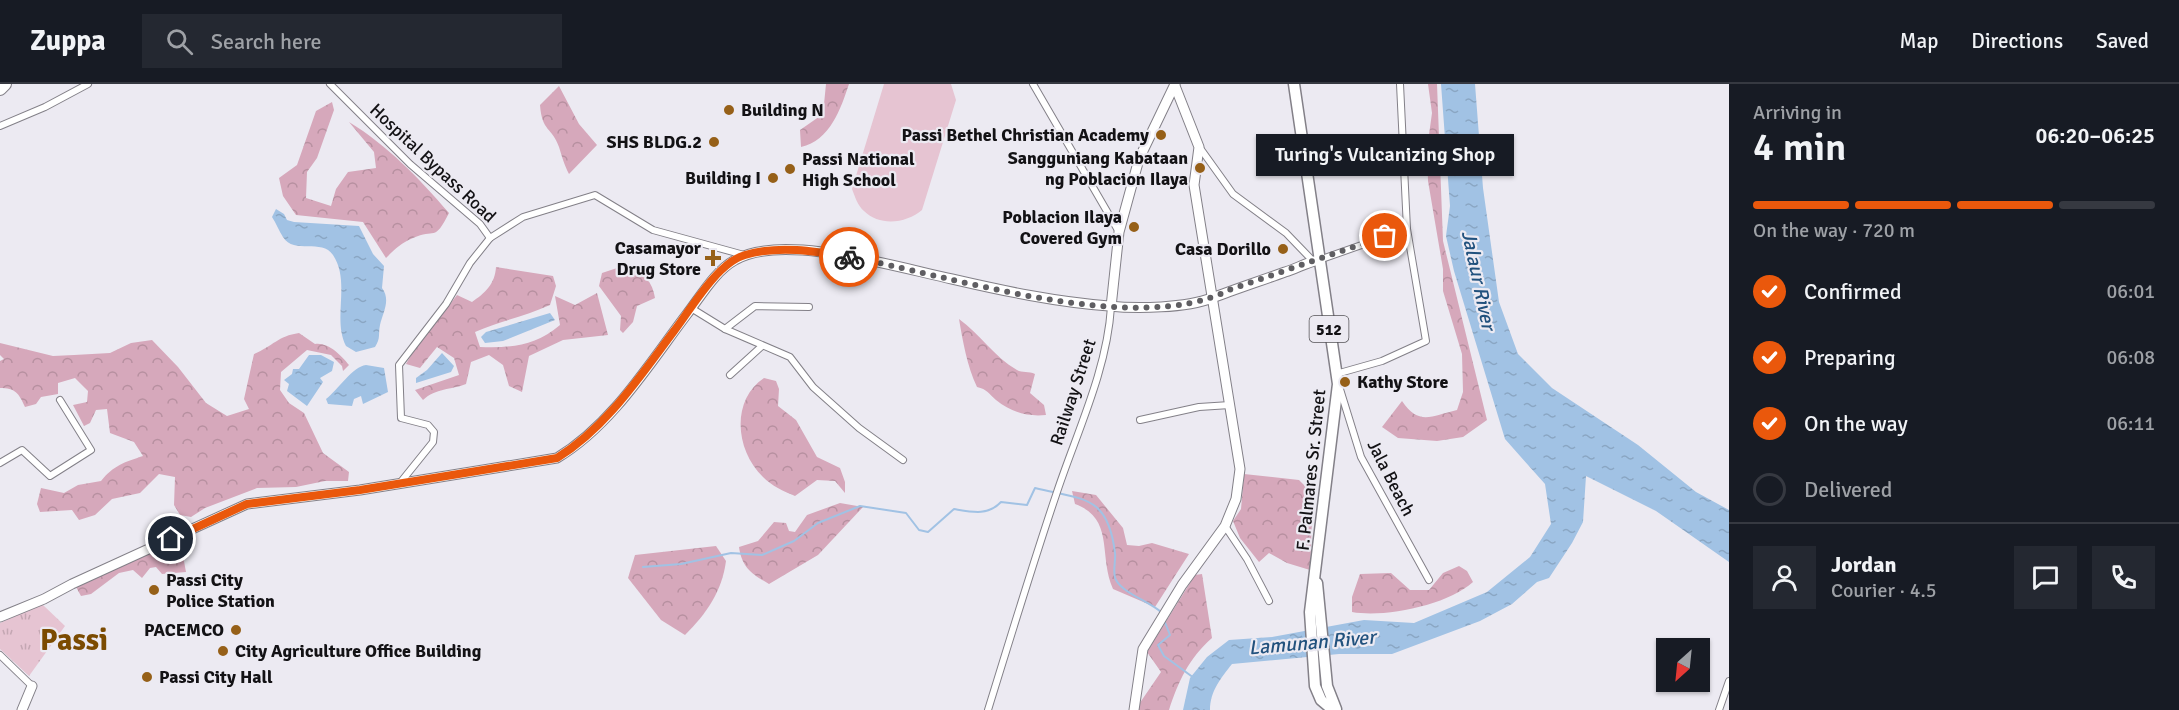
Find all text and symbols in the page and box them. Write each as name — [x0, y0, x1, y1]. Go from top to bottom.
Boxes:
search box — [142, 14, 562, 68]
text: Zuppa — [30, 24, 106, 58]
icon: search — [163, 25, 196, 58]
text: Search here — [211, 28, 322, 55]
text: Map — [1900, 28, 1938, 54]
text: Directions — [1971, 28, 2063, 54]
text: Saved — [2096, 28, 2149, 54]
street label: Hospital Bypass Road — [365, 99, 501, 227]
place label: Building N — [741, 99, 824, 121]
text: Arriving in — [1753, 100, 1842, 125]
marker: Building N — [722, 103, 736, 117]
text: 06:20–06:25 — [2036, 122, 2155, 149]
text: 4 min — [1753, 123, 1846, 171]
place label: Passi Bethel Christian Academy — [901, 124, 1149, 146]
marker: Passi Bethel Christian Academy — [1154, 128, 1168, 142]
place label: SHS BLDG.2 — [606, 131, 702, 153]
callout: Turing's Vulcanizing Shop — [1256, 134, 1514, 176]
marker: SHS BLDG.2 — [707, 135, 721, 149]
text: Turing's Vulcanizing Shop — [1275, 142, 1495, 167]
place label: Sangguniang Kabataan ng Poblacion Ilaya — [1008, 147, 1188, 190]
place label: Passi National High School — [802, 148, 915, 191]
marker: Sangguniang Kabataan ng Poblacion Ilaya — [1193, 161, 1207, 175]
marker: Passi National High School — [783, 162, 797, 176]
place label: Building I — [685, 167, 761, 189]
marker: Building I — [766, 171, 780, 185]
place label: Poblacion Ilaya Covered Gym — [1002, 206, 1122, 249]
pin — [1359, 210, 1410, 261]
text: On the way · 720 m — [1753, 218, 1915, 243]
icon: bag — [1368, 219, 1401, 252]
marker: Poblacion Ilaya Covered Gym — [1127, 220, 1141, 234]
courier — [819, 227, 879, 287]
water label: Jalaur River — [1456, 228, 1502, 335]
place label: Casamayor Drug Store — [615, 237, 702, 280]
place label: Casa Dorillo — [1175, 238, 1271, 260]
icon: bike — [833, 241, 866, 274]
marker: Casa Dorillo — [1276, 242, 1290, 256]
marker: Casamayor Drug Store — [706, 251, 720, 265]
icon: check — [1753, 275, 1786, 308]
text: Confirmed — [1804, 278, 1902, 305]
text: 06:01 — [2106, 279, 2155, 304]
road number: 512 — [1310, 316, 1348, 342]
street label: Railway Street — [1045, 336, 1101, 448]
icon: check — [1753, 341, 1786, 374]
text: Preparing — [1804, 344, 1896, 371]
text: 06:08 — [2106, 345, 2155, 370]
place label: Kathy Store — [1357, 371, 1448, 393]
marker: Kathy Store — [1338, 375, 1352, 389]
street label: F. Palmares Sr. Street — [1292, 388, 1330, 552]
icon: check — [1753, 407, 1786, 440]
text: On the way — [1804, 410, 1908, 437]
text: 06:11 — [2106, 411, 2155, 436]
street label: Jala Beach — [1363, 436, 1419, 520]
text: Delivered — [1804, 476, 1892, 503]
pin — [145, 513, 196, 564]
icon: home — [154, 522, 187, 555]
button: person — [1753, 546, 1816, 609]
button: chat — [2014, 546, 2077, 609]
button: phone — [2092, 546, 2155, 609]
text: Jordan — [1831, 551, 1897, 578]
place label: Passi City Police Station — [166, 569, 275, 612]
text: Courier · 4.5 — [1831, 578, 1937, 603]
marker: Passi City Police Station — [147, 583, 161, 597]
place label: PACEMCO — [144, 619, 224, 641]
district label: Passi — [40, 622, 108, 659]
marker: PACEMCO — [229, 623, 243, 637]
water label: Lamunan River — [1248, 624, 1379, 660]
north arrow — [1656, 638, 1710, 692]
map controls — [1656, 638, 1710, 692]
place label: City Agriculture Office Building — [235, 640, 482, 662]
marker: City Agriculture Office Building — [216, 644, 230, 658]
place label: Passi City Hall — [159, 666, 273, 688]
marker: Passi City Hall — [140, 670, 154, 684]

